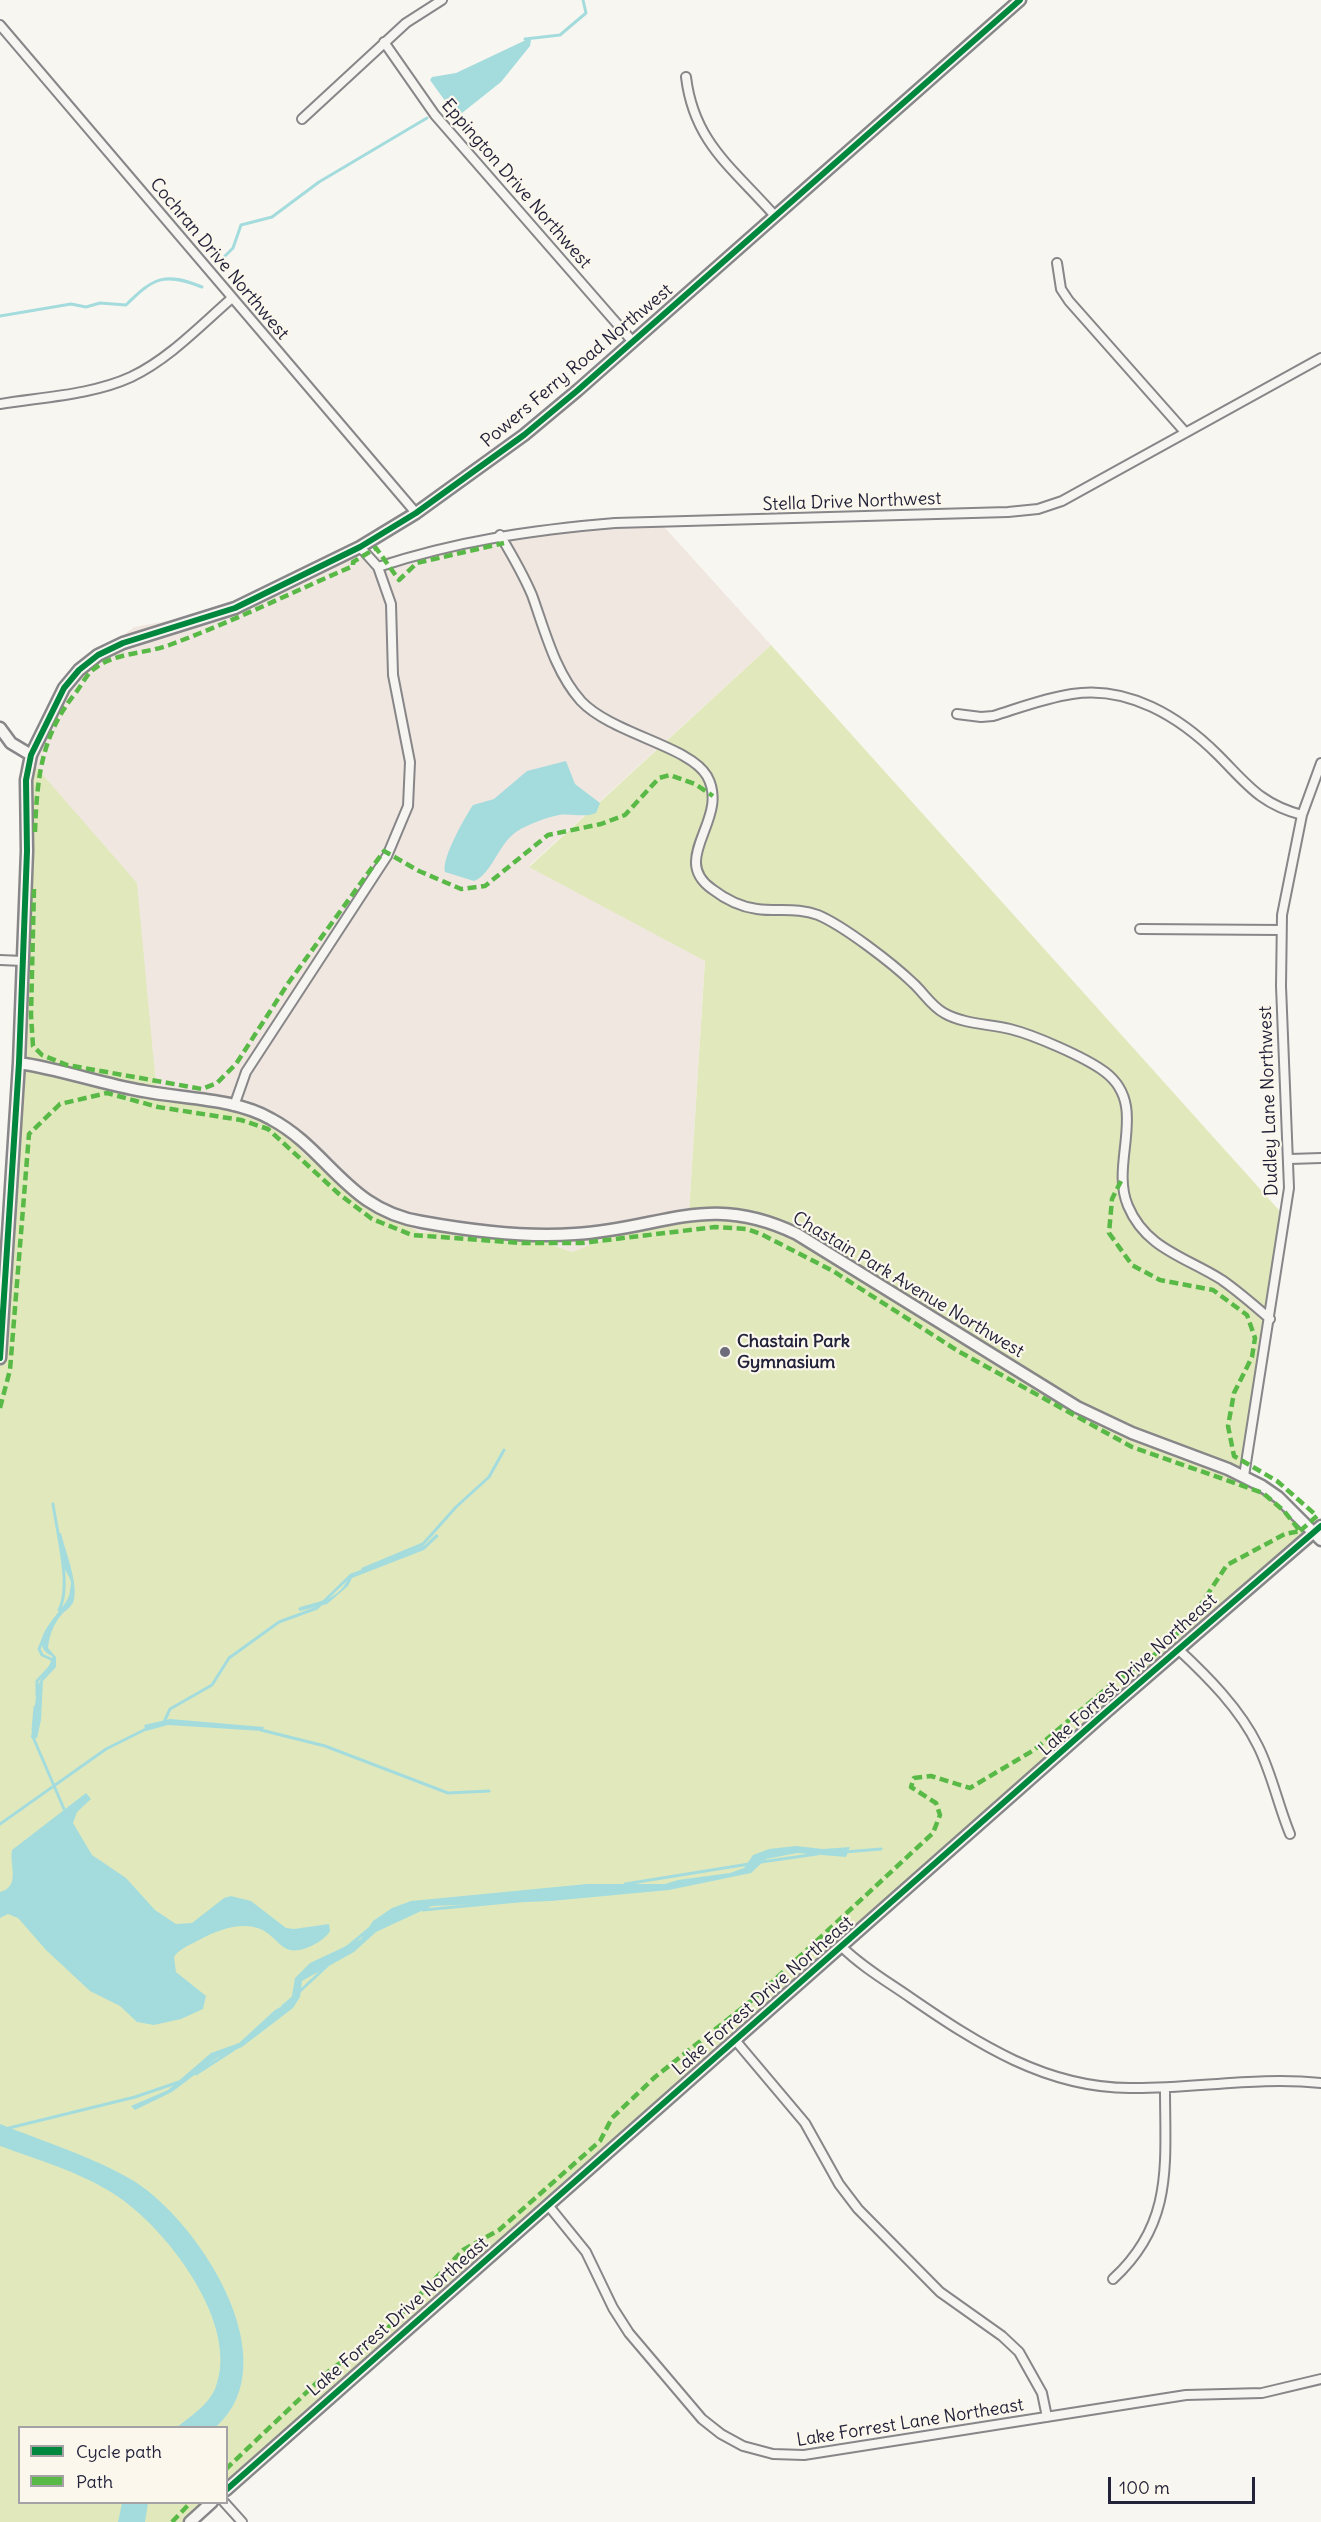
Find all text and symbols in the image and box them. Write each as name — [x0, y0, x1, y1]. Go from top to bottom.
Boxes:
street label: Eppington Drive Northwest — [437, 95, 595, 273]
street label: Cochran Drive Northwest — [145, 174, 293, 344]
street label: Powers Ferry Road Northwest — [477, 280, 677, 452]
street label: Stella Drive Northwest — [762, 488, 942, 516]
street label: Dudley Lane Northwest — [1255, 1005, 1283, 1197]
street label: Chastain Park Avenue Northwest — [788, 1207, 1028, 1363]
place label: Chastain Park Gymnasium — [737, 1331, 850, 1374]
marker: Chastain Park Gymnasium — [718, 1345, 732, 1359]
street label: Lake Forrest Drive Northeast — [1035, 1589, 1221, 1761]
street label: Lake Forrest Drive Northeast — [668, 1912, 858, 2080]
street label: Lake Forrest Drive Northeast — [303, 2233, 493, 2401]
street label: Lake Forrest Lane Northeast — [795, 2394, 1025, 2452]
legend — [18, 2426, 228, 2504]
text: Cycle path — [76, 2440, 162, 2463]
scale bar — [1111, 2465, 1258, 2503]
text: Path — [76, 2470, 113, 2493]
text: 100 m — [1119, 2476, 1170, 2499]

